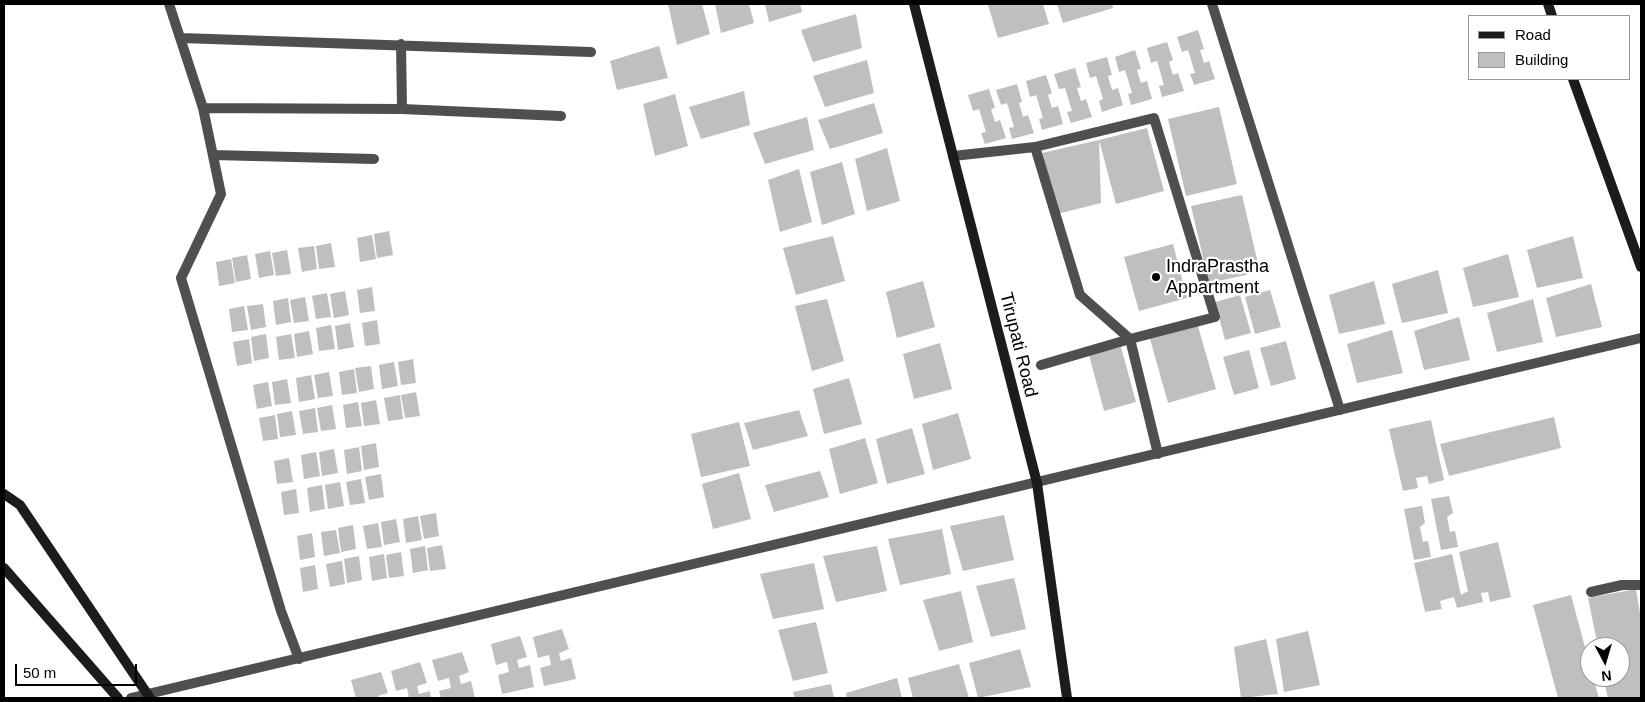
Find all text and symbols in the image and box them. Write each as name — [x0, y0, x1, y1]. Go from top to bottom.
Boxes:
legend — [1468, 15, 1630, 80]
text: Road — [1515, 26, 1551, 43]
text: Building — [1515, 51, 1568, 68]
place label: IndraPrastha Appartment — [1166, 256, 1269, 298]
marker: IndraPrastha Appartment — [1150, 271, 1162, 283]
street label: Tirupati Road — [995, 290, 1041, 400]
north arrow — [1580, 637, 1630, 687]
scale bar — [18, 654, 140, 686]
text: 50 m — [23, 664, 56, 681]
text: N — [1601, 667, 1612, 684]

